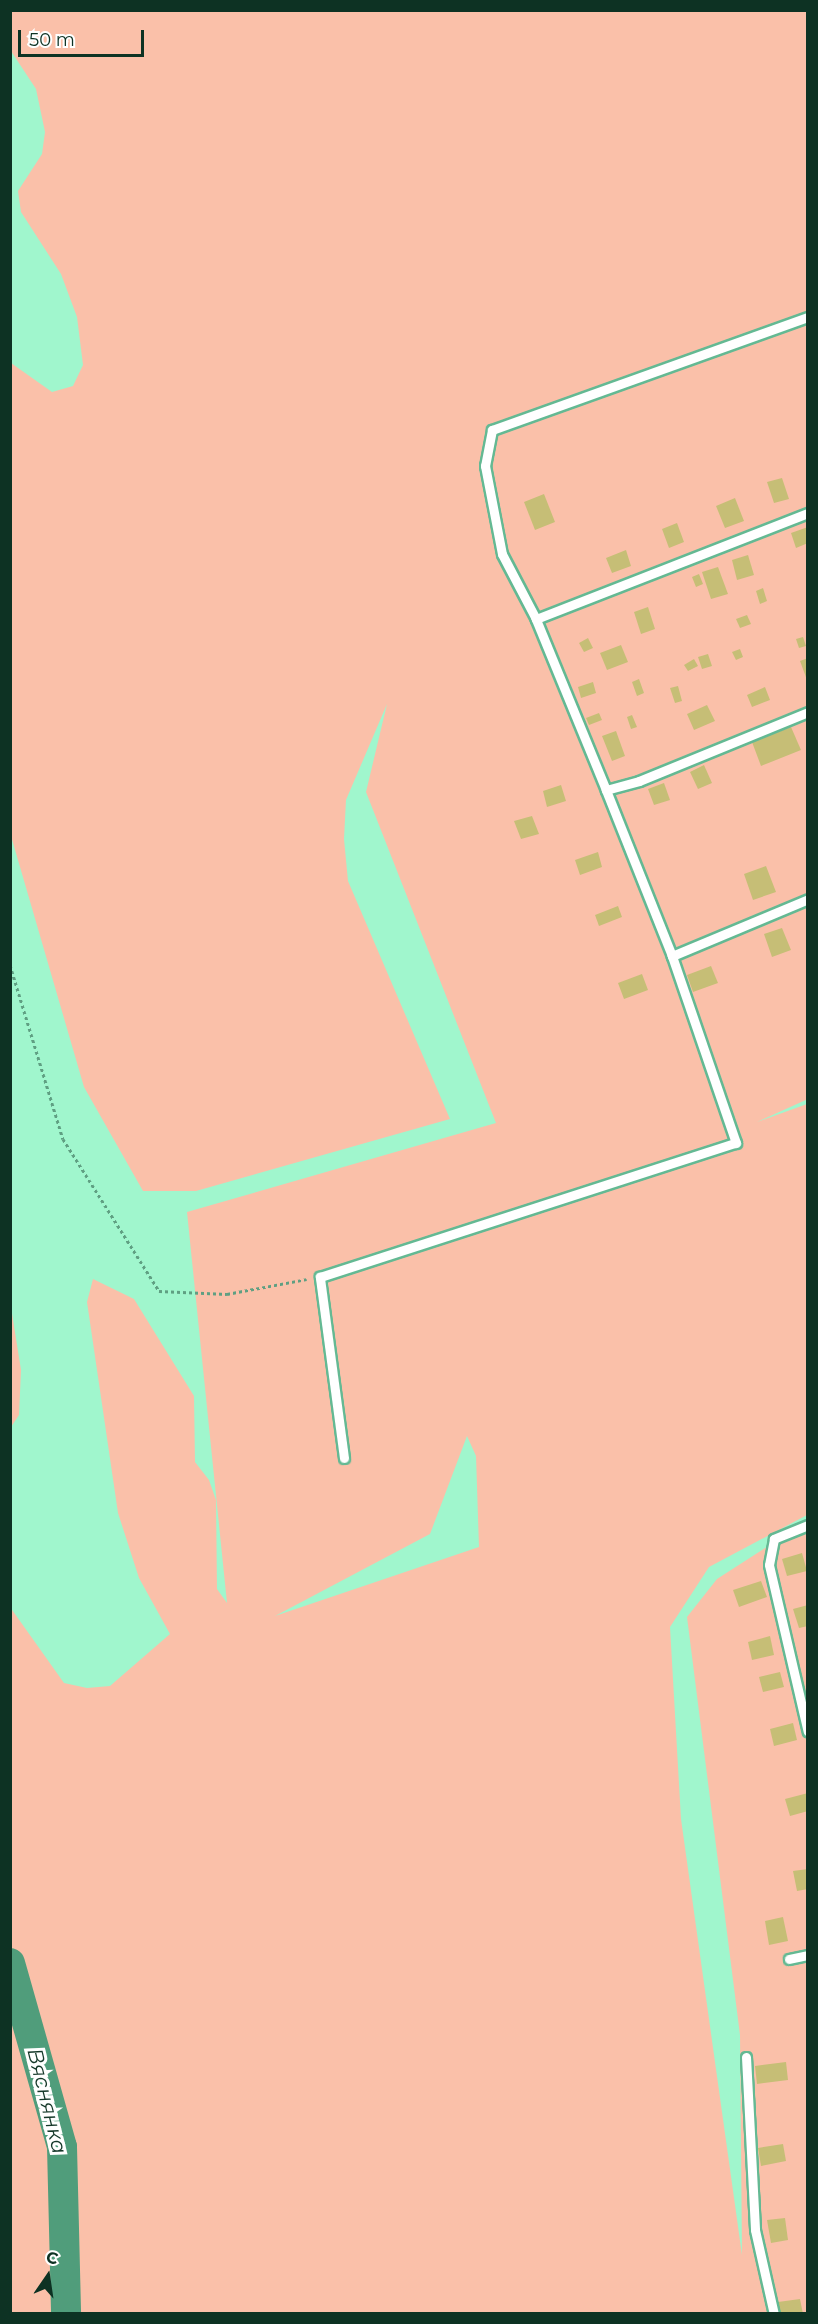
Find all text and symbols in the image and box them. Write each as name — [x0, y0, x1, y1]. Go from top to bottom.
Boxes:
scale bar — [21, 18, 147, 56]
text: 50 m — [29, 29, 75, 51]
water label: Вяснянка — [22, 2046, 72, 2156]
north arrow — [18, 2246, 78, 2306]
text: С — [44, 2247, 60, 2269]

